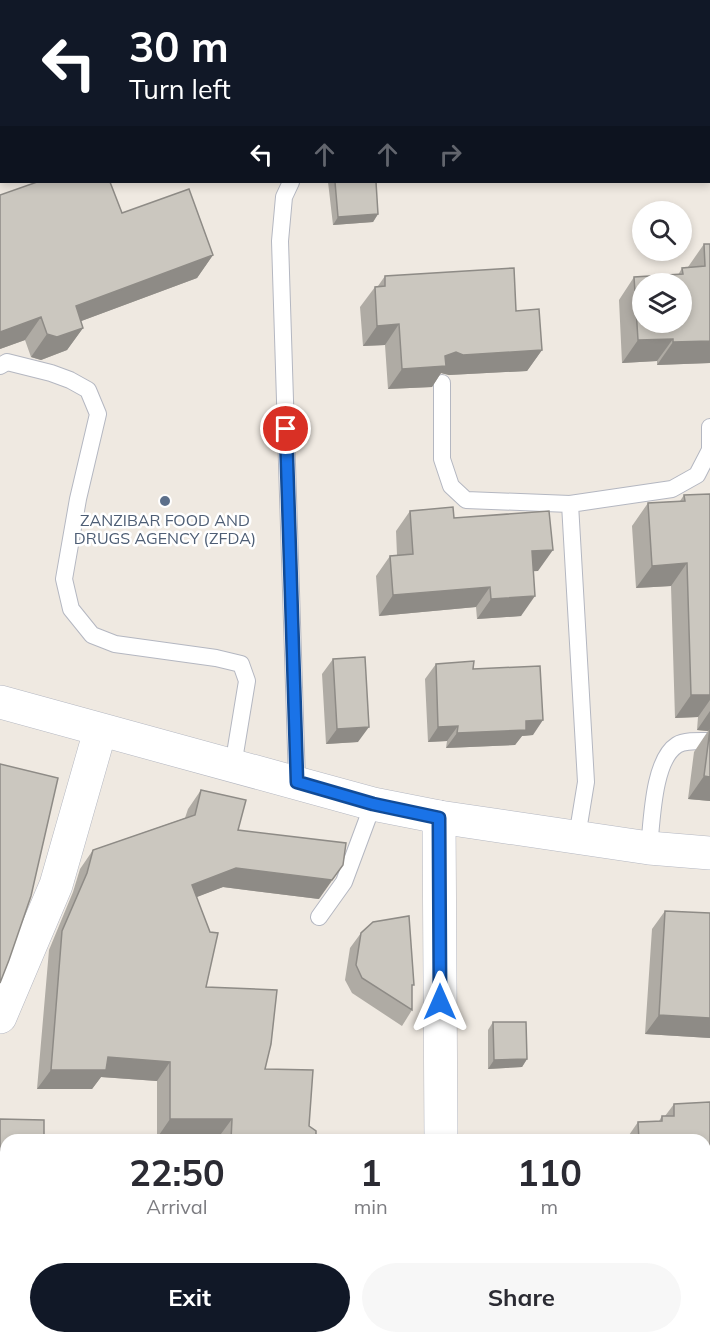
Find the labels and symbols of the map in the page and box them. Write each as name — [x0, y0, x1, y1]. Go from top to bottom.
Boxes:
pin — [260, 403, 311, 454]
marker: ZANZIBAR FOOD AND DRUGS AGENCY (ZFDA) — [158, 494, 172, 508]
place label: ZANZIBAR FOOD AND DRUGS AGENCY (ZFDA) — [74, 510, 256, 548]
position arrow — [408, 970, 472, 1034]

